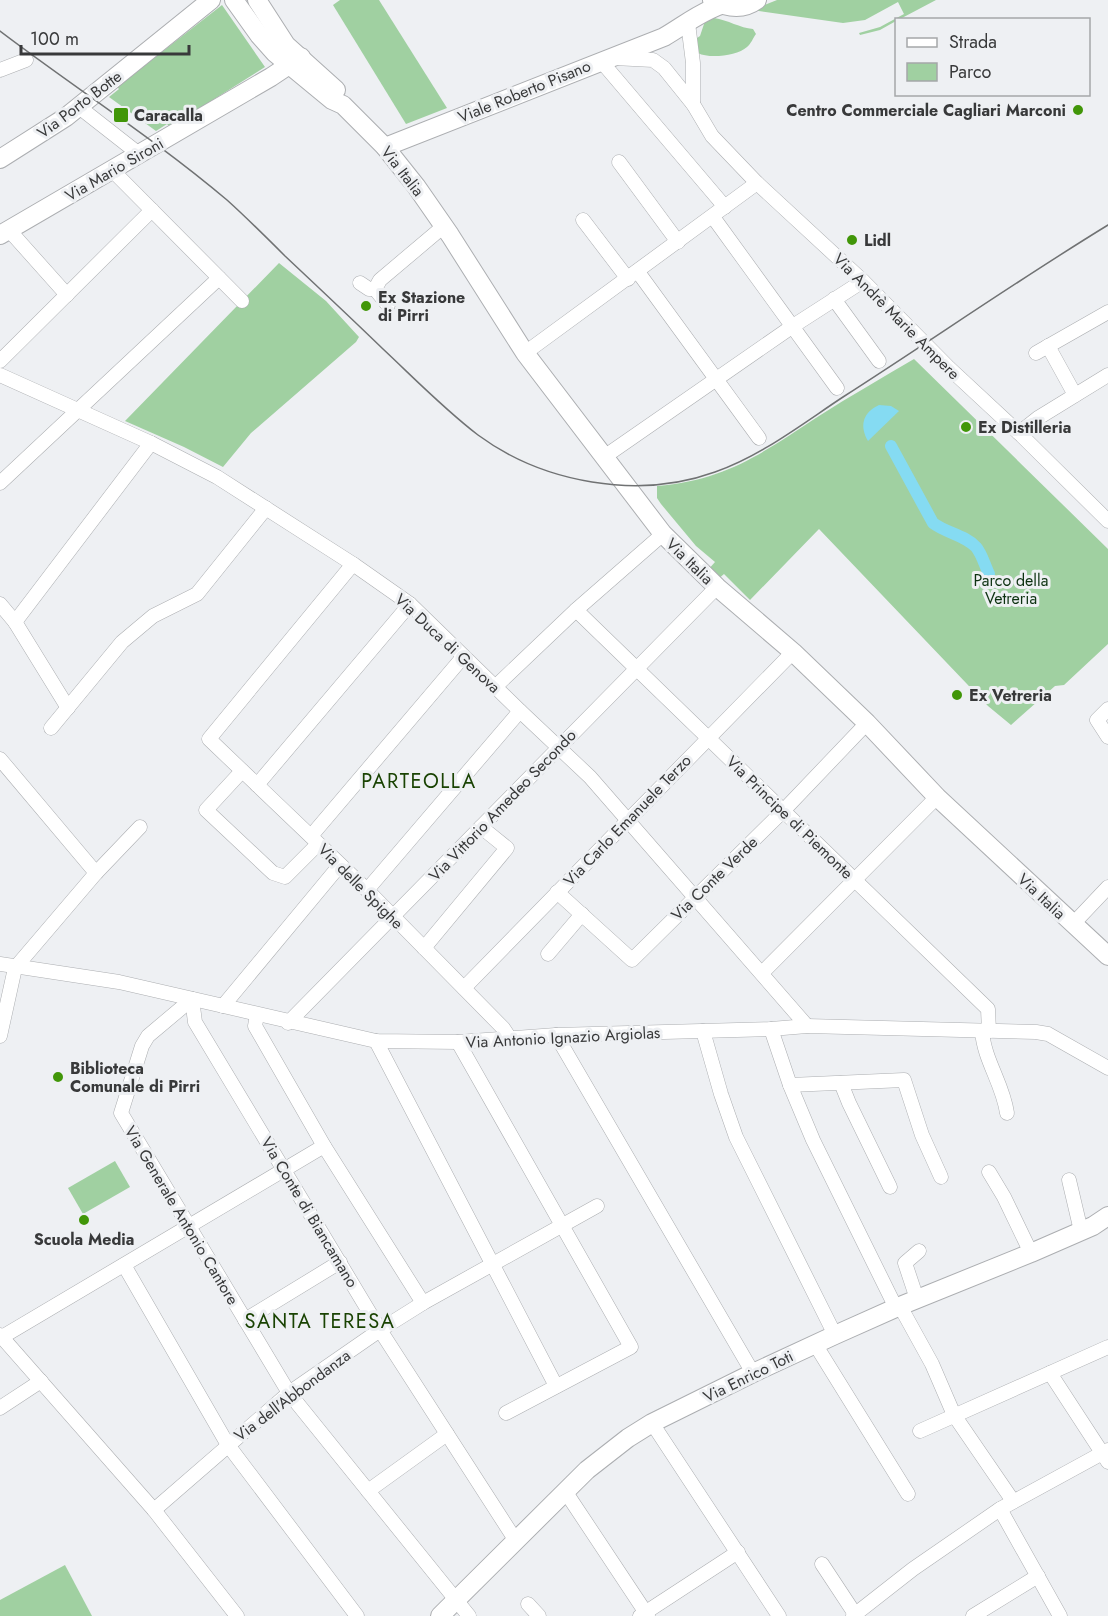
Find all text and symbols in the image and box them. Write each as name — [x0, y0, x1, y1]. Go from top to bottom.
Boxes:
scale bar — [21, 18, 189, 56]
legend — [895, 18, 1090, 96]
text: 100 m — [30, 26, 79, 52]
text: Strada — [949, 29, 997, 55]
street label: Viale Roberto Pisano — [454, 54, 594, 129]
text: Parco — [949, 59, 991, 85]
street label: Via Porto Botte — [32, 65, 126, 144]
place label: Centro Commerciale Cagliari Marconi — [786, 99, 1066, 122]
marker: Centro Commerciale Cagliari Marconi — [1071, 103, 1085, 117]
place label: Caracalla — [134, 104, 203, 127]
marker: Caracalla — [112, 106, 130, 124]
street label: Via Mario Sironi — [61, 132, 168, 207]
street label: Via Italia — [376, 141, 430, 201]
place label: Lidl — [864, 229, 891, 252]
marker: Lidl — [845, 233, 859, 247]
street label: Via Andrè Marie Ampere — [828, 248, 965, 385]
place label: Ex Stazione di Pirri — [378, 286, 465, 327]
marker: Ex Stazione di Pirri — [359, 299, 373, 313]
place label: Ex Distilleria — [978, 416, 1071, 439]
marker: Ex Distilleria — [959, 420, 973, 434]
street label: Via Italia — [661, 533, 719, 590]
park label: Parco della Vetreria — [974, 569, 1048, 610]
street label: Via Duca di Genova — [390, 588, 506, 698]
place label: Ex Vetreria — [969, 684, 1052, 707]
marker: Ex Vetreria — [950, 688, 964, 702]
street label: Via Vittorio Amedeo Secondo — [423, 724, 581, 886]
street label: Via Carlo Emanuele Terzo — [558, 749, 697, 891]
street label: Via Principe di Piemonte — [721, 751, 858, 884]
district label: PARTEOLLA — [361, 767, 477, 796]
street label: Via Conte Verde — [666, 831, 763, 926]
street label: Via delle Spighe — [313, 838, 409, 934]
street label: Via Italia — [1013, 868, 1071, 925]
street label: Via Antonio Ignazio Argiolas — [465, 1021, 661, 1054]
place label: Biblioteca Comunale di Pirri — [70, 1057, 200, 1098]
marker: Biblioteca Comunale di Pirri — [51, 1070, 65, 1084]
street label: Via Generale Antonio Cantore — [119, 1121, 244, 1309]
street label: Via Conte di Biancamano — [255, 1133, 364, 1292]
marker: Scuola Media — [77, 1213, 91, 1227]
place label: Scuola Media — [34, 1228, 134, 1251]
district label: SANTA TERESA — [245, 1307, 395, 1336]
street label: Via dell'Abbondanza — [229, 1344, 355, 1447]
street label: Via Enrico Toti — [699, 1345, 797, 1408]

